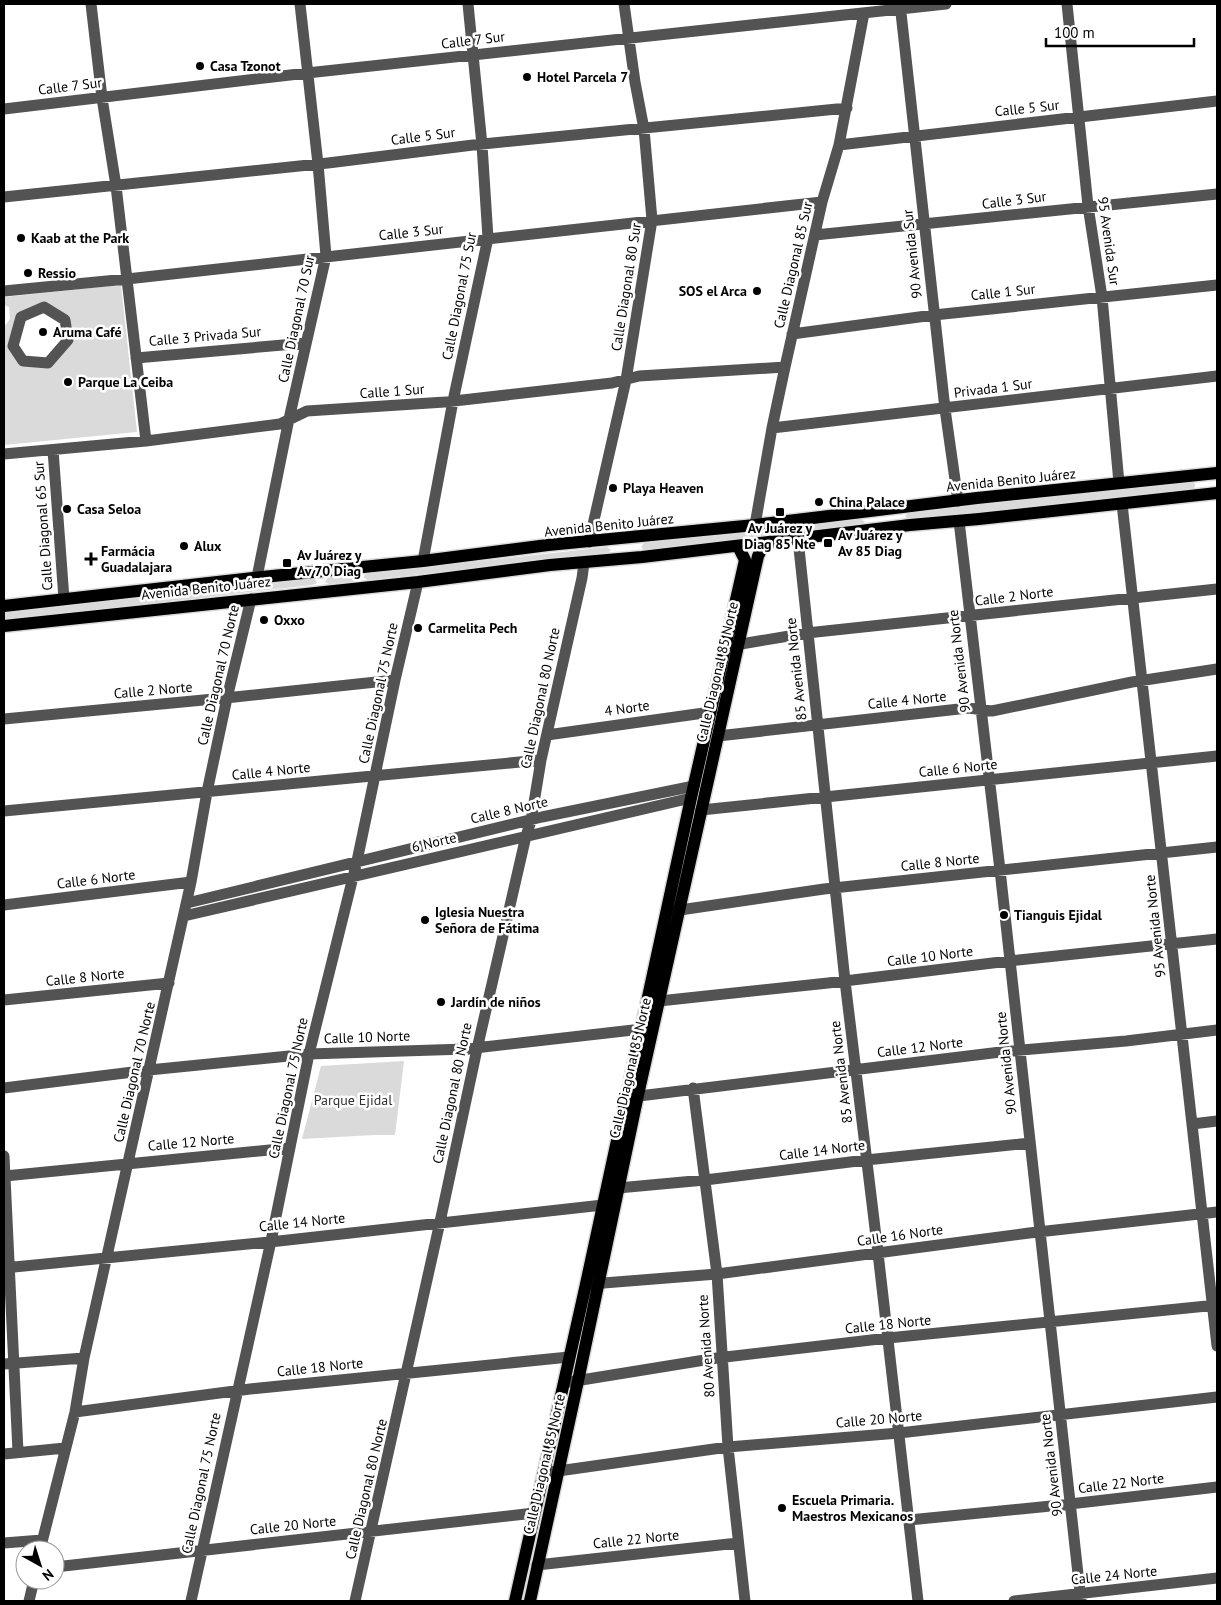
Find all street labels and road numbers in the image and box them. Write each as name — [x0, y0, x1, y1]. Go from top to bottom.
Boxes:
street label: Calle 7 Sur — [440, 27, 506, 53]
street label: Calle 7 Sur — [37, 73, 103, 99]
street label: Calle 5 Sur — [994, 96, 1060, 120]
street label: Calle 5 Sur — [390, 123, 457, 149]
street label: Calle 3 Sur — [981, 187, 1048, 213]
street label: 95 Avenida Sur — [1094, 196, 1124, 287]
street label: Calle Diagonal 85 Sur — [770, 200, 816, 330]
street label: 90 Avenida Sur — [898, 208, 926, 299]
street label: Calle 3 Sur — [378, 220, 444, 244]
street label: Calle Diagonal 80 Sur — [607, 221, 645, 352]
street label: Calle Diagonal 75 Sur — [438, 230, 480, 361]
street label: Calle Diagonal 70 Sur — [274, 253, 318, 384]
street label: Calle 1 Sur — [970, 280, 1036, 304]
street label: Calle 3 Privada Sur — [148, 322, 262, 350]
street label: Privada 1 Sur — [953, 374, 1033, 402]
street label: Calle 1 Sur — [359, 380, 425, 402]
street label: Calle Diagonal 65 Sur — [29, 460, 57, 591]
street label: Avenida Benito Juárez — [945, 464, 1077, 496]
street label: Avenida Benito Juárez — [543, 509, 675, 541]
street label: Avenida Benito Juárez — [140, 572, 272, 604]
street label: Calle 2 Norte — [974, 582, 1054, 610]
street label: Calle Diagonal 85 Norte — [692, 600, 742, 744]
street label: Calle Diagonal 70 Norte — [193, 603, 243, 747]
street label: 90 Avenida Norte — [944, 609, 974, 713]
street label: 85 Avenida Norte — [782, 617, 810, 721]
street label: Calle Diagonal 75 Norte — [354, 621, 402, 765]
street label: Calle Diagonal 80 Norte — [516, 626, 564, 770]
street label: Calle 2 Norte — [113, 678, 193, 702]
street label: Calle 4 Norte — [867, 687, 947, 713]
street label: 4 Norte — [603, 696, 651, 720]
street label: Calle 6 Norte — [918, 755, 998, 781]
street label: Calle 4 Norte — [231, 758, 311, 784]
street label: Calle 8 Norte — [469, 792, 549, 828]
street label: 6 Norte — [410, 828, 458, 856]
street label: Calle 8 Norte — [900, 849, 980, 875]
street label: Calle 6 Norte — [56, 865, 136, 893]
street label: 95 Avenida Norte — [1141, 874, 1169, 978]
street label: Calle 10 Norte — [886, 942, 974, 970]
street label: Calle 8 Norte — [45, 964, 125, 990]
street label: Calle Diagonal 85 Norte — [605, 996, 655, 1140]
street label: Calle Diagonal 70 Norte — [109, 1000, 159, 1144]
street label: 90 Avenida Norte — [992, 1011, 1020, 1115]
street label: Calle Diagonal 75 Norte — [264, 1016, 312, 1160]
street label: 85 Avenida Norte — [826, 1020, 856, 1124]
street label: Calle Diagonal 80 Norte — [428, 1021, 476, 1165]
street label: Calle 10 Norte — [323, 1026, 411, 1048]
street label: Calle 12 Norte — [876, 1033, 964, 1061]
street label: Calle 12 Norte — [147, 1129, 235, 1155]
street label: Calle 14 Norte — [778, 1136, 866, 1164]
street label: Calle 14 Norte — [258, 1209, 346, 1235]
street label: Calle 16 Norte — [856, 1220, 944, 1250]
street label: 80 Avenida Norte — [693, 1294, 719, 1398]
street label: Calle 18 Norte — [844, 1311, 932, 1337]
street label: Calle 18 Norte — [276, 1354, 364, 1380]
street label: Calle Diagonal 85 Norte — [519, 1392, 569, 1536]
street label: Calle 20 Norte — [835, 1406, 923, 1432]
street label: Calle Diagonal 75 Norte — [177, 1411, 225, 1555]
street label: 90 Avenida Norte — [1036, 1413, 1066, 1517]
street label: Calle Diagonal 80 Norte — [341, 1417, 391, 1561]
street label: Calle 22 Norte — [1077, 1469, 1165, 1497]
street label: Calle 20 Norte — [249, 1512, 337, 1538]
street label: Calle 22 Norte — [592, 1526, 680, 1552]
street label: Calle 24 Norte — [1070, 1562, 1158, 1588]

